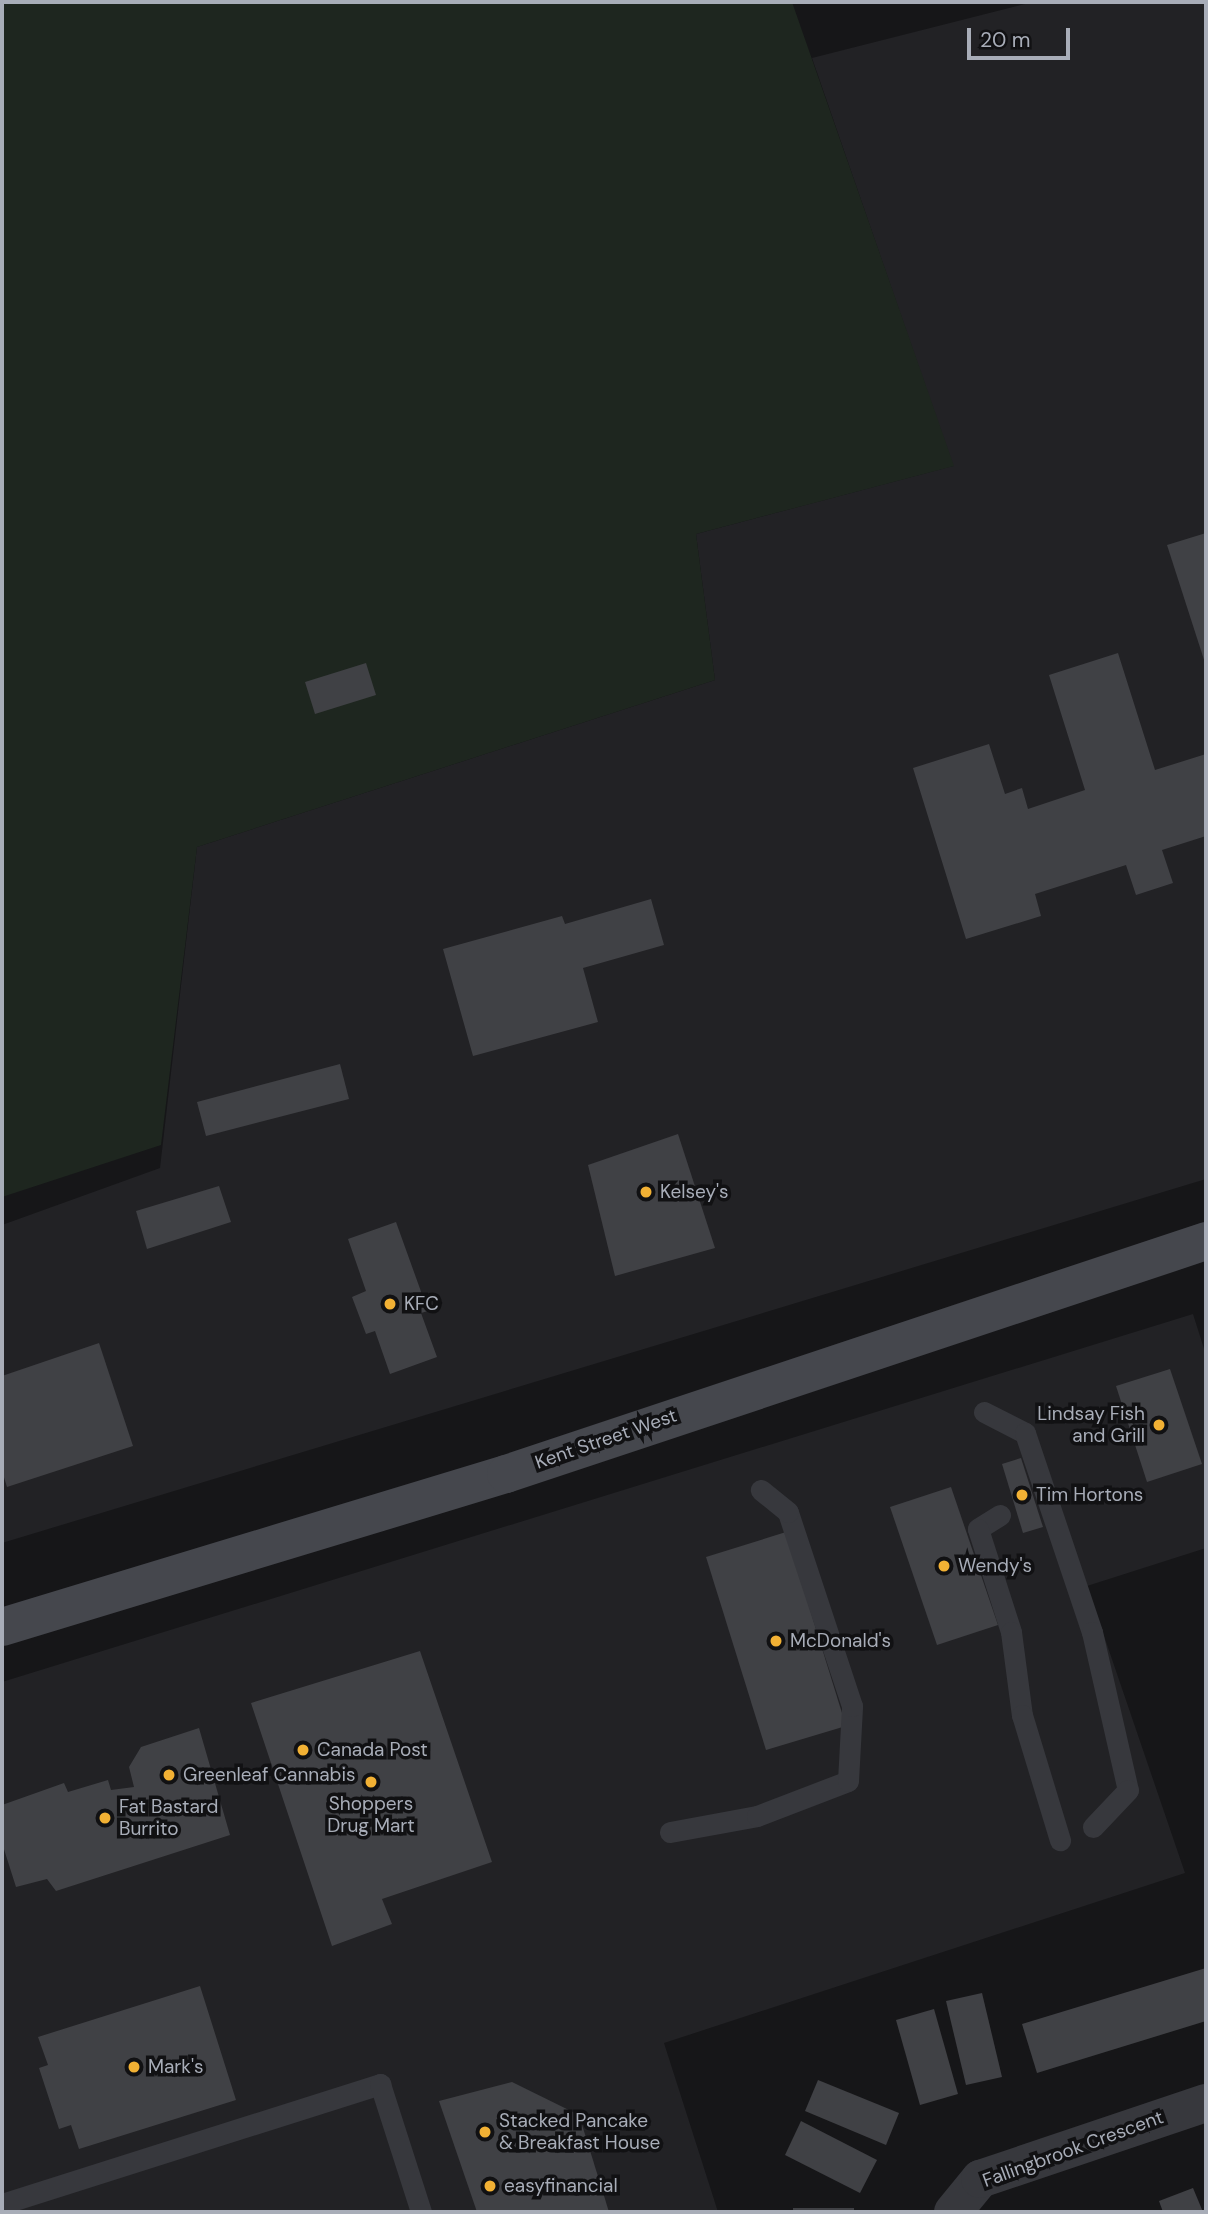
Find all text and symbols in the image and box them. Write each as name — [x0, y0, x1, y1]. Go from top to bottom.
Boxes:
scale bar — [970, 14, 1073, 58]
text: 20 m — [980, 26, 1031, 54]
place label: Kelsey's — [660, 1181, 729, 1203]
marker: Kelsey's — [638, 1184, 654, 1200]
place label: KFC — [404, 1293, 439, 1315]
marker: KFC — [382, 1296, 398, 1312]
place label: Lindsay Fish and Grill — [1037, 1403, 1145, 1447]
street label: Kent Street West — [532, 1404, 680, 1474]
marker: Lindsay Fish and Grill — [1151, 1417, 1167, 1433]
place label: Tim Hortons — [1036, 1484, 1143, 1506]
marker: Tim Hortons — [1014, 1487, 1030, 1503]
place label: Wendy's — [958, 1555, 1032, 1577]
marker: Wendy's — [936, 1558, 952, 1574]
place label: McDonald's — [790, 1630, 891, 1652]
marker: McDonald's — [768, 1633, 784, 1649]
place label: Canada Post — [317, 1739, 428, 1761]
marker: Canada Post — [295, 1742, 311, 1758]
place label: Greenleaf Cannabis — [183, 1764, 356, 1786]
marker: Greenleaf Cannabis — [161, 1767, 177, 1783]
marker: Shoppers Drug Mart — [363, 1774, 379, 1790]
place label: Shoppers Drug Mart — [327, 1793, 415, 1837]
place label: Fat Bastard Burrito — [119, 1796, 218, 1840]
marker: Fat Bastard Burrito — [97, 1810, 113, 1826]
place label: Mark's — [148, 2056, 203, 2078]
marker: Mark's — [126, 2059, 142, 2075]
street label: Fallingbrook Crescent — [979, 2106, 1167, 2192]
place label: Stacked Pancake & Breakfast House — [499, 2110, 660, 2154]
marker: Stacked Pancake & Breakfast House — [477, 2124, 493, 2140]
place label: easyfinancial — [504, 2175, 618, 2197]
marker: easyfinancial — [482, 2178, 498, 2194]

